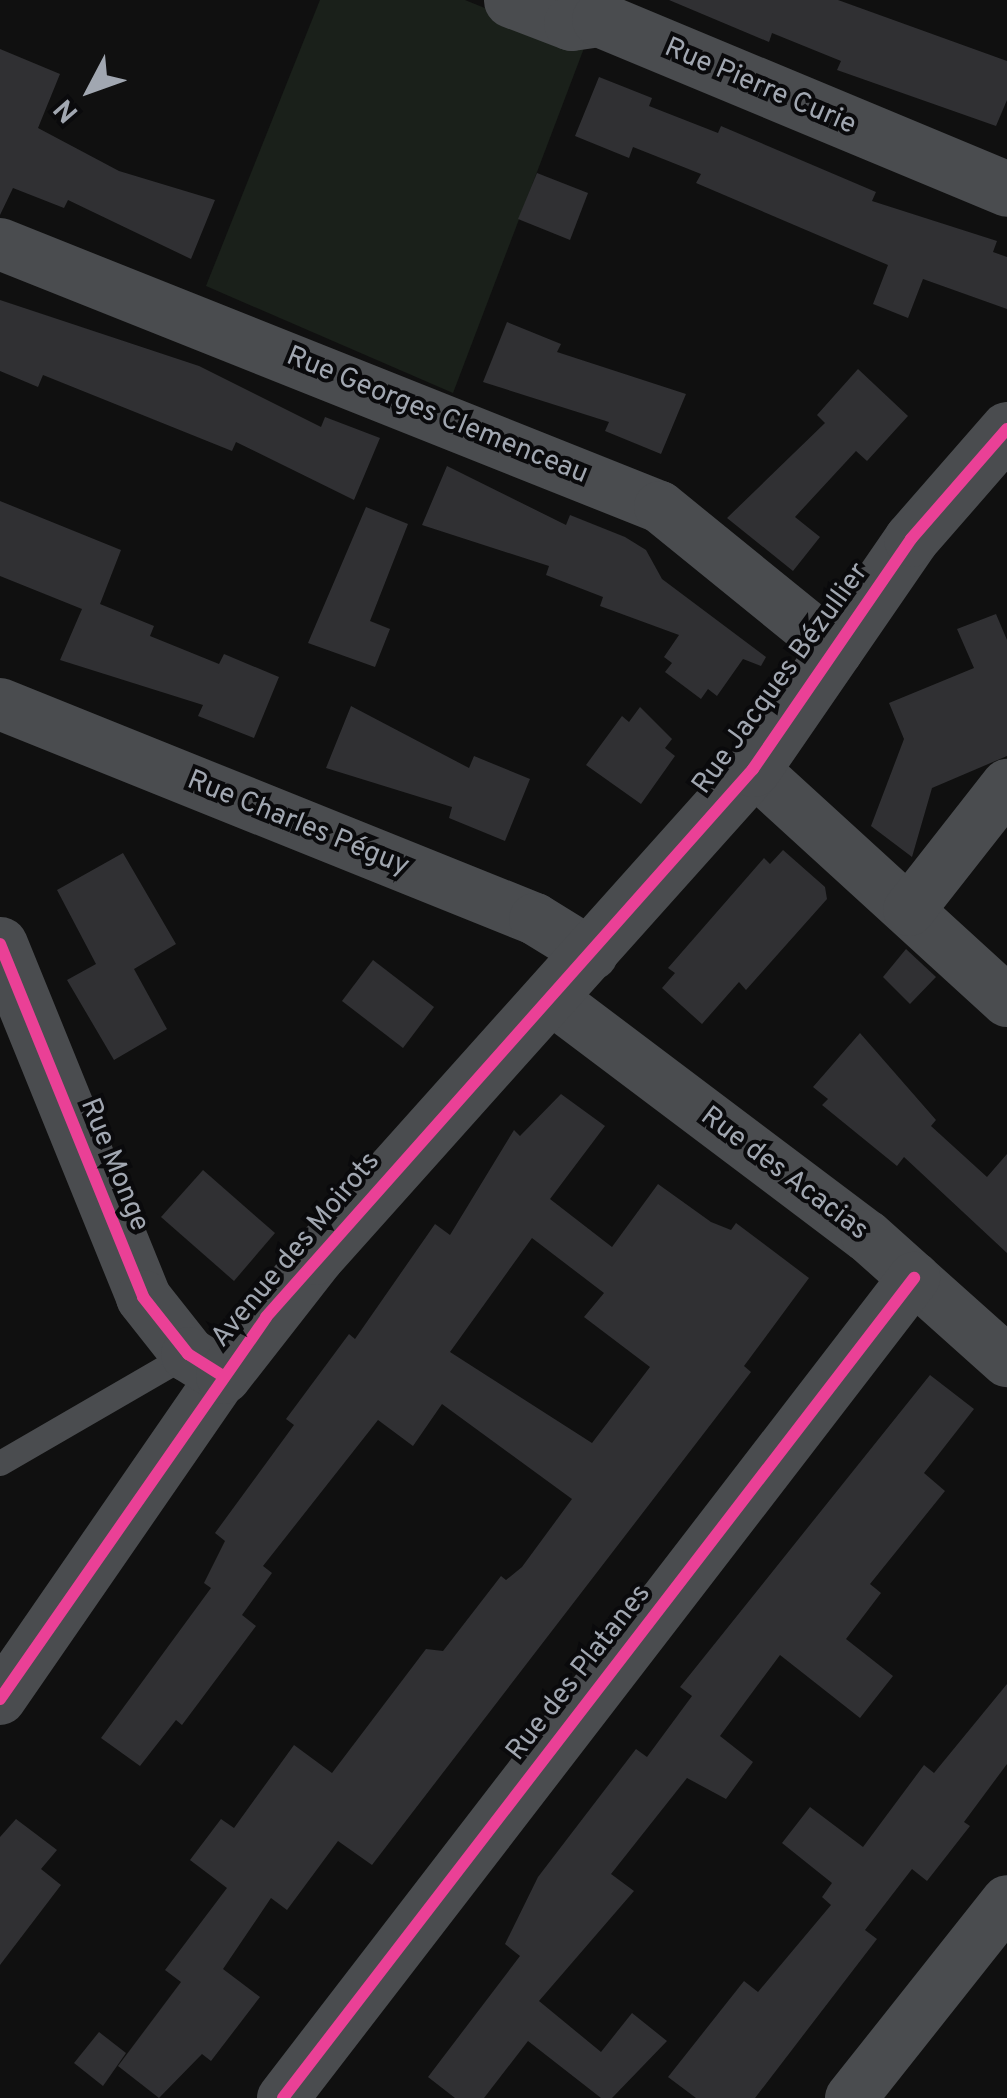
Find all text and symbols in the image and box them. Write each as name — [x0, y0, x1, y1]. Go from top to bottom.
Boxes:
street label: Rue Pierre Curie — [659, 31, 861, 143]
north arrow — [40, 40, 140, 140]
text: N — [47, 90, 88, 129]
street label: Rue Georges Clemenceau — [281, 340, 593, 492]
street label: Rue Jacques Bézullier — [686, 557, 876, 801]
street label: Rue Charles Péguy — [182, 764, 414, 884]
street label: Rue Monge — [72, 1094, 156, 1236]
street label: Rue des Acacias — [693, 1100, 875, 1248]
street label: Avenue des Moirots — [204, 1145, 388, 1355]
street label: Rue des Platanes — [500, 1578, 658, 1768]

